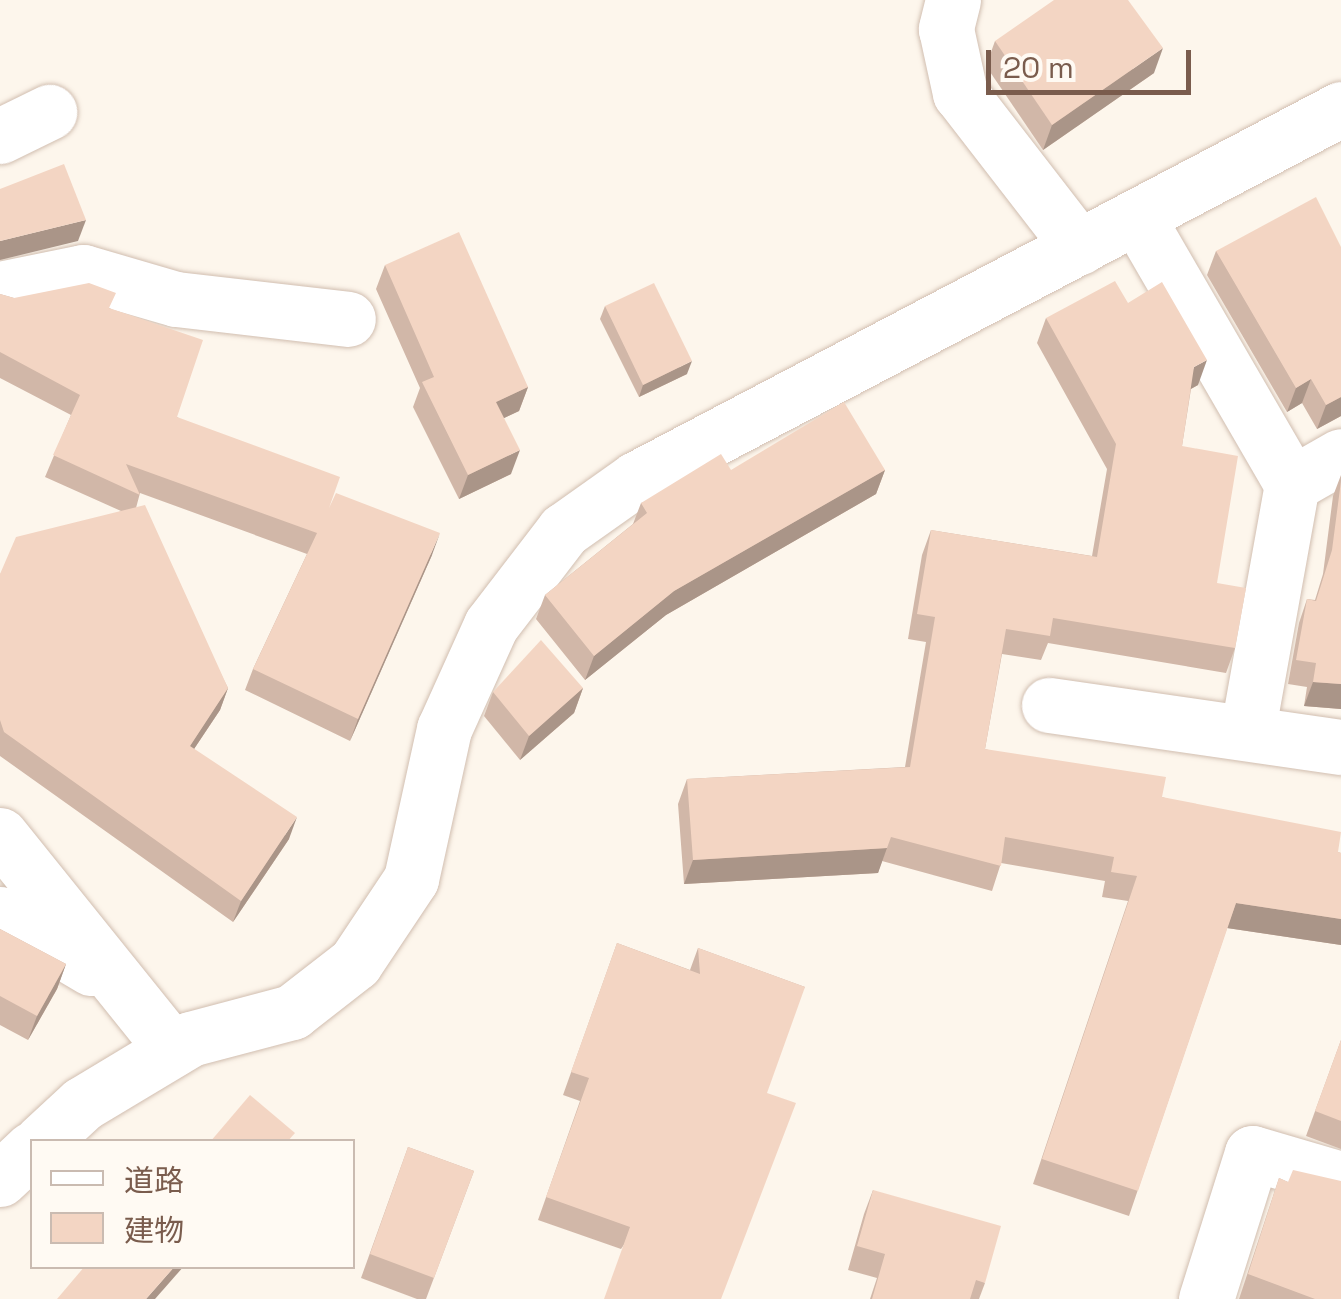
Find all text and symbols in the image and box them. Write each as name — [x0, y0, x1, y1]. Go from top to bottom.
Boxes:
scale bar — [991, 30, 1196, 92]
text: 20 m — [1003, 48, 1074, 87]
legend — [30, 1139, 355, 1269]
text: 道路 — [124, 1161, 184, 1200]
text: 建物 — [124, 1211, 184, 1250]

